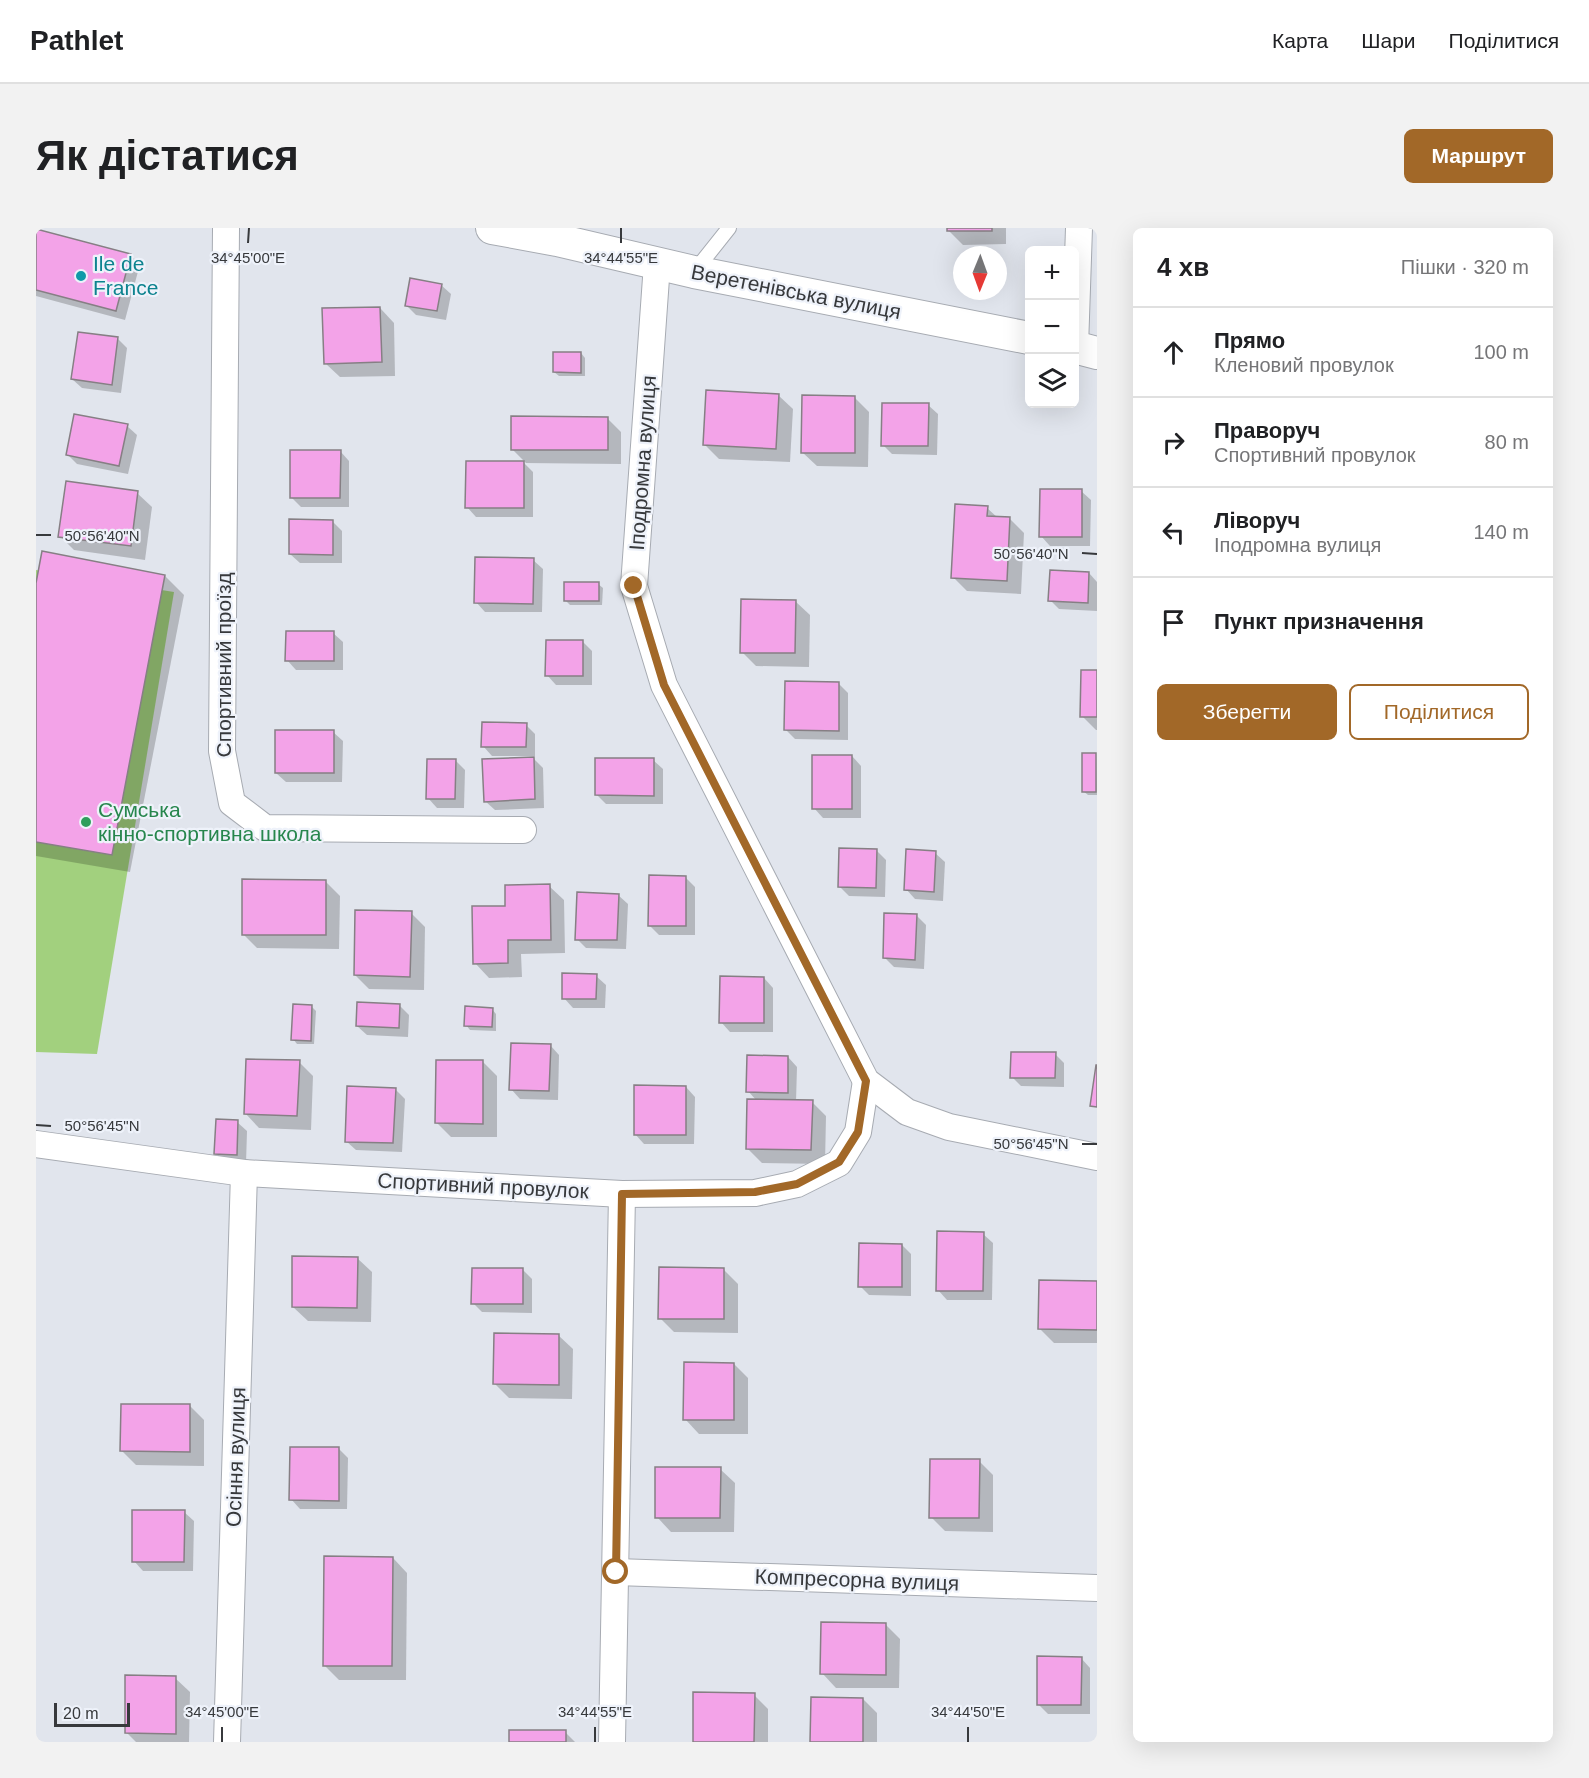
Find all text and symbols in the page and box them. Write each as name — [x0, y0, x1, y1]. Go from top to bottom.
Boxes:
text: Pathlet — [30, 25, 123, 56]
text: Карта — [1272, 29, 1328, 52]
text: Шари — [1361, 29, 1416, 52]
text: Поділитися — [1449, 29, 1559, 52]
button: Маршрут — [1404, 129, 1553, 183]
text: Як дістатися — [36, 132, 299, 179]
north arrow — [953, 246, 1007, 300]
map controls — [1025, 246, 1079, 408]
button: + — [1025, 246, 1079, 300]
text: 34°45'00"E — [211, 249, 285, 266]
text: 34°44'55"E — [584, 249, 658, 266]
place label: Ile de France — [93, 252, 158, 299]
text: 4 хв — [1157, 252, 1209, 282]
text: Пішки · 320 m — [1401, 256, 1529, 278]
street label: Веретенівська вулиця — [689, 260, 903, 323]
marker: Ile de France — [74, 269, 88, 283]
button: − — [1025, 300, 1079, 354]
text: Прямо — [1214, 328, 1285, 353]
icon: ahead — [1157, 336, 1190, 369]
text: 100 m — [1473, 341, 1529, 363]
button: layers — [1025, 354, 1079, 408]
text: Кленовий провулок — [1214, 354, 1394, 376]
street label: Іподромна вулиця — [625, 375, 660, 551]
text: Праворуч — [1214, 418, 1320, 443]
icon: right — [1157, 426, 1190, 459]
text: 80 m — [1485, 431, 1529, 453]
text: Спортивний провулок — [1214, 444, 1416, 466]
text: Ліворуч — [1214, 508, 1300, 533]
icon: left — [1157, 516, 1190, 549]
text: 140 m — [1473, 521, 1529, 543]
text: 50°56'40"N — [64, 527, 140, 544]
text: Іподромна вулиця — [1214, 534, 1381, 556]
text: 50°56'40"N — [993, 545, 1069, 562]
route end — [620, 572, 646, 598]
street label: Спортивний проїзд — [212, 573, 235, 757]
icon: arrive — [1157, 606, 1190, 639]
text: Пункт призначення — [1214, 609, 1424, 634]
button: Зберегти — [1157, 684, 1337, 740]
button: Поділитися — [1349, 684, 1529, 740]
place label: Сумська кінно-спортивна школа — [98, 798, 322, 845]
marker: Сумська кінно-спортивна школа — [79, 815, 93, 829]
text: 50°56'45"N — [64, 1117, 140, 1134]
text: 50°56'45"N — [993, 1135, 1069, 1152]
street label: Спортивний провулок — [377, 1168, 590, 1203]
street label: Осіння вулиця — [222, 1387, 249, 1527]
route start — [602, 1558, 628, 1584]
street label: Компресорна вулиця — [754, 1564, 960, 1595]
scale bar — [54, 1700, 130, 1728]
text: 34°45'00"E — [185, 1703, 259, 1720]
text: 34°44'55"E — [558, 1703, 632, 1720]
text: 34°44'50"E — [931, 1703, 1005, 1720]
text: 20 m — [63, 1705, 99, 1722]

